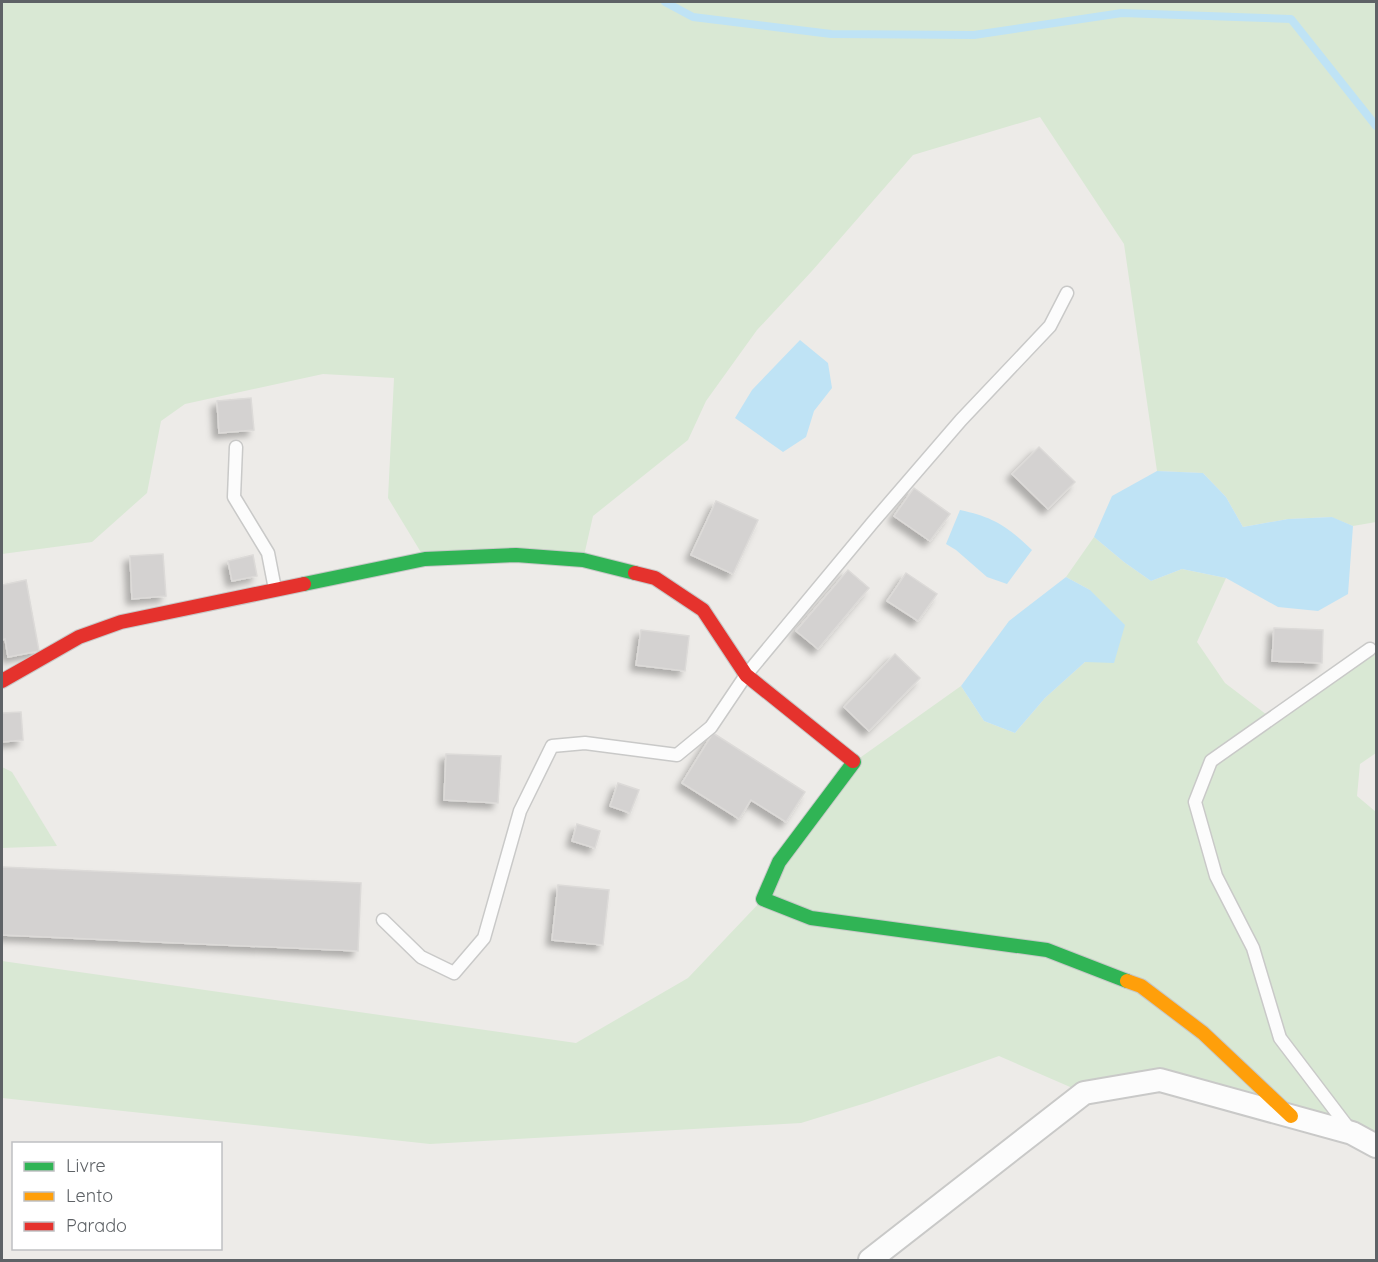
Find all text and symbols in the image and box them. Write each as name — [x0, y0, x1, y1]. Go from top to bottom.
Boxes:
legend — [12, 1142, 222, 1250]
text: Livre — [66, 1154, 106, 1177]
text: Lento — [66, 1184, 113, 1207]
text: Parado — [66, 1214, 127, 1237]

